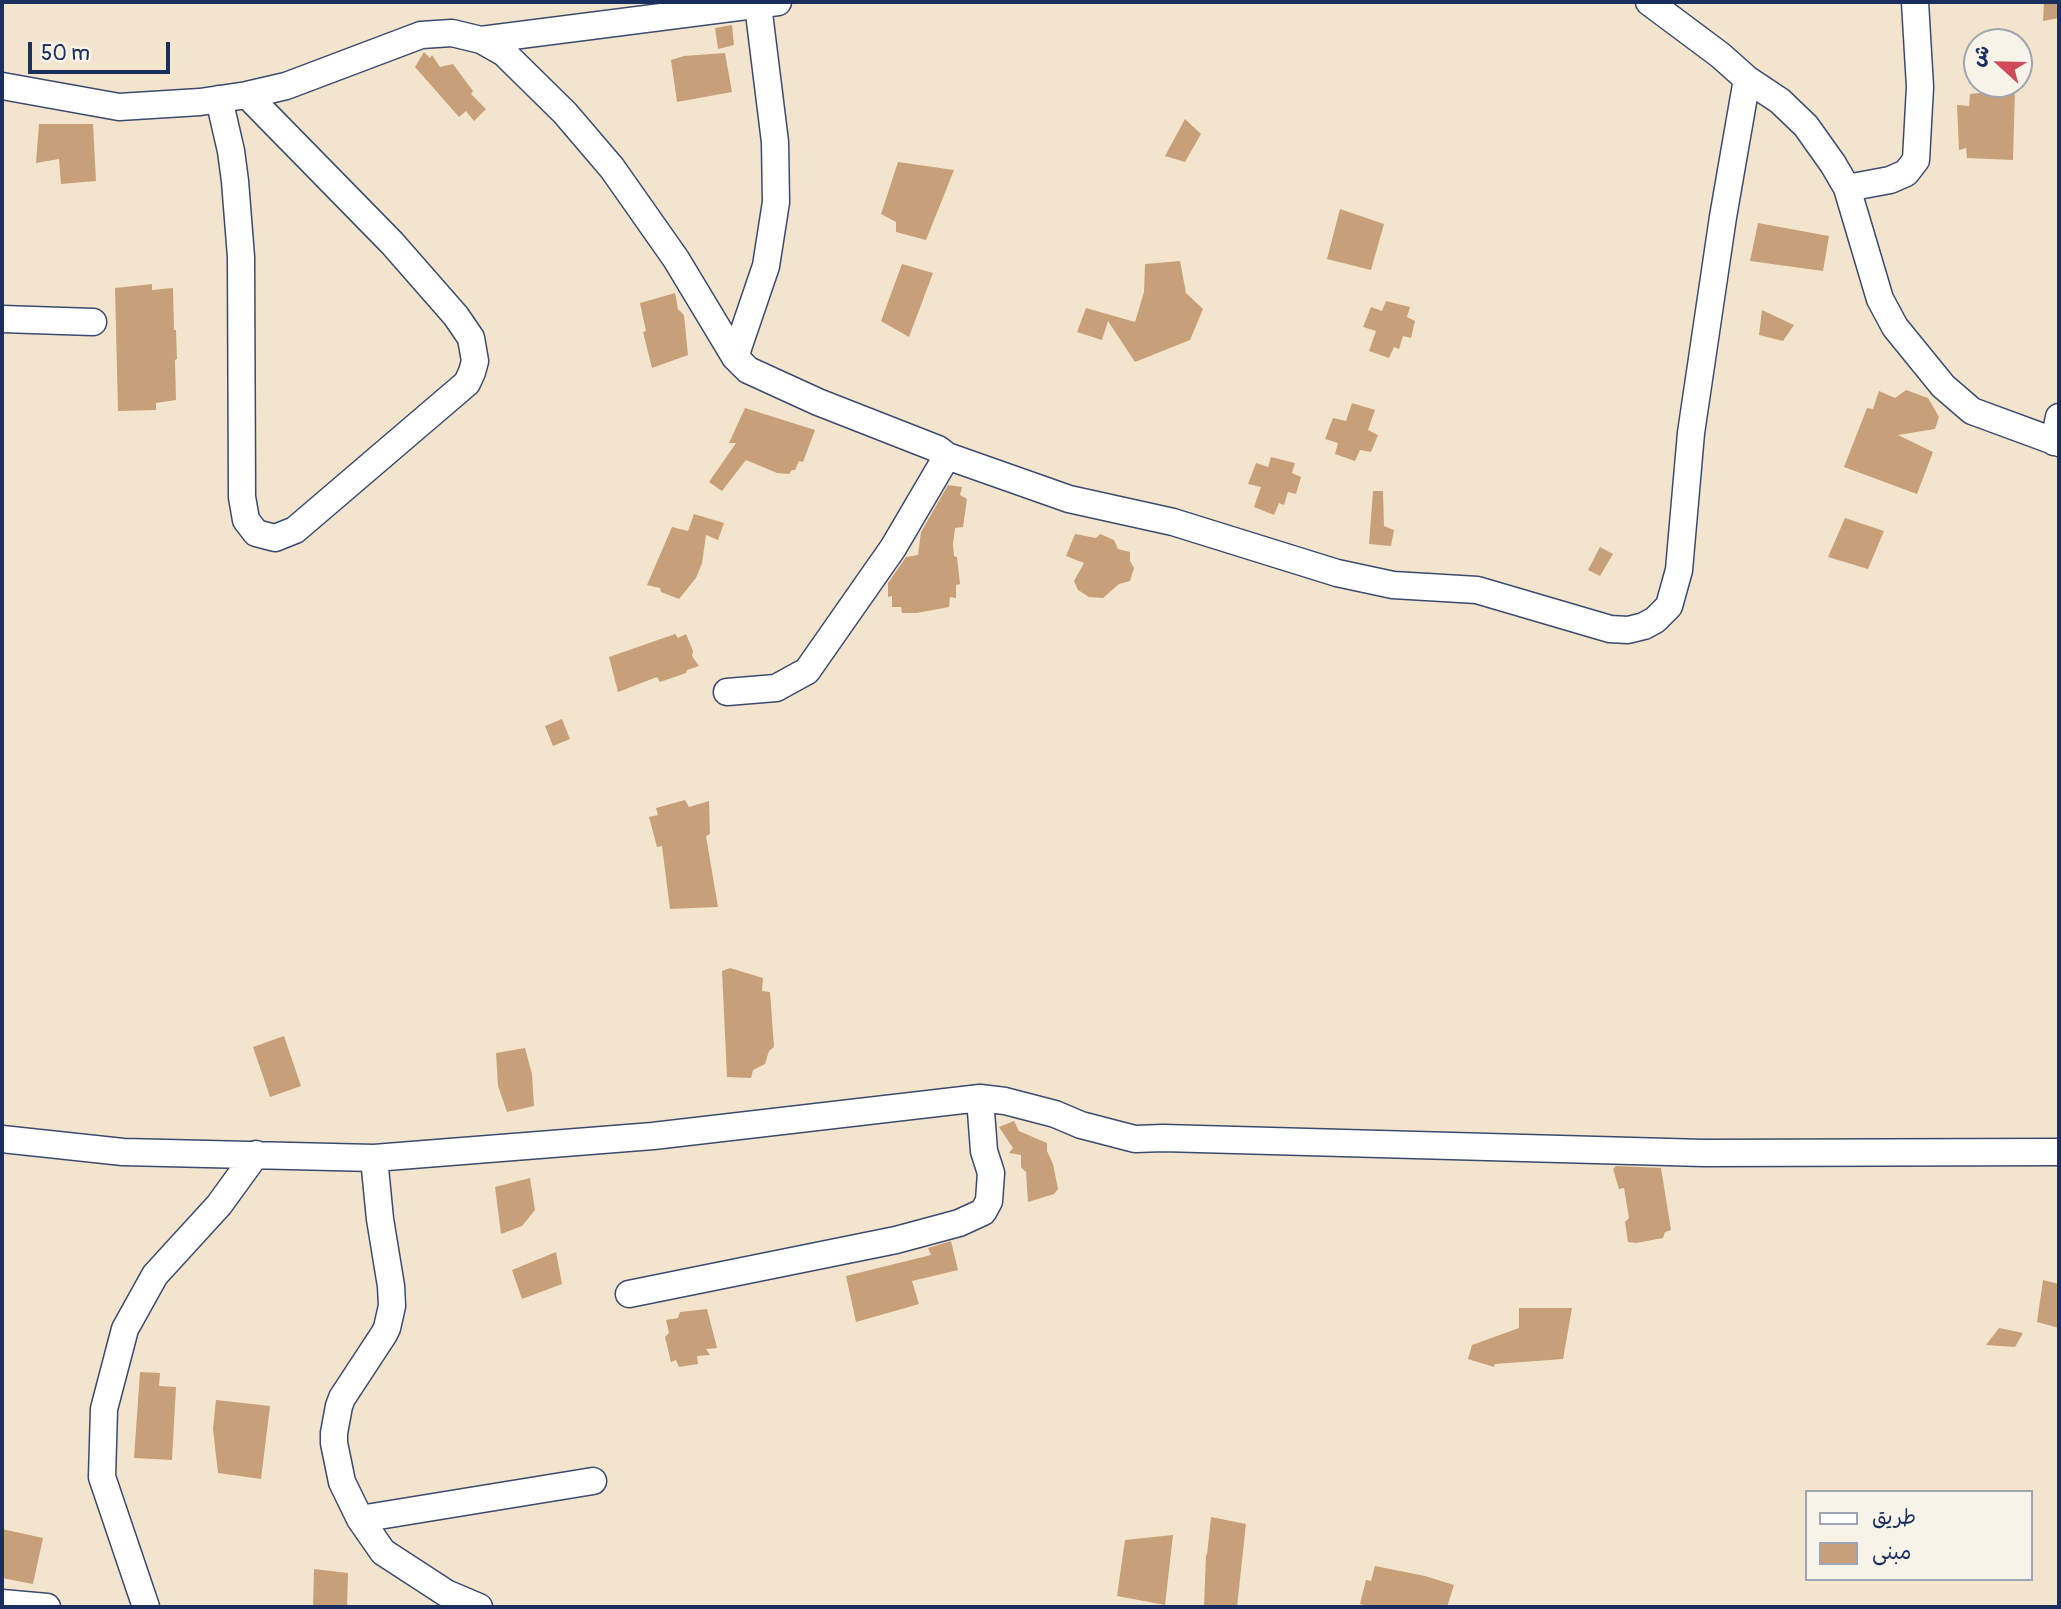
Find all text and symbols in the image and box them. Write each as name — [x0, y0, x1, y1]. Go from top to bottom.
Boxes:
scale bar — [32, 28, 173, 72]
north arrow — [1963, 28, 2033, 98]
text: 50 m — [41, 40, 90, 67]
text: ش — [1965, 42, 1995, 70]
legend — [1806, 1490, 2033, 1581]
text: طريق — [1872, 1504, 1916, 1531]
text: مبنى — [1872, 1539, 1911, 1566]

